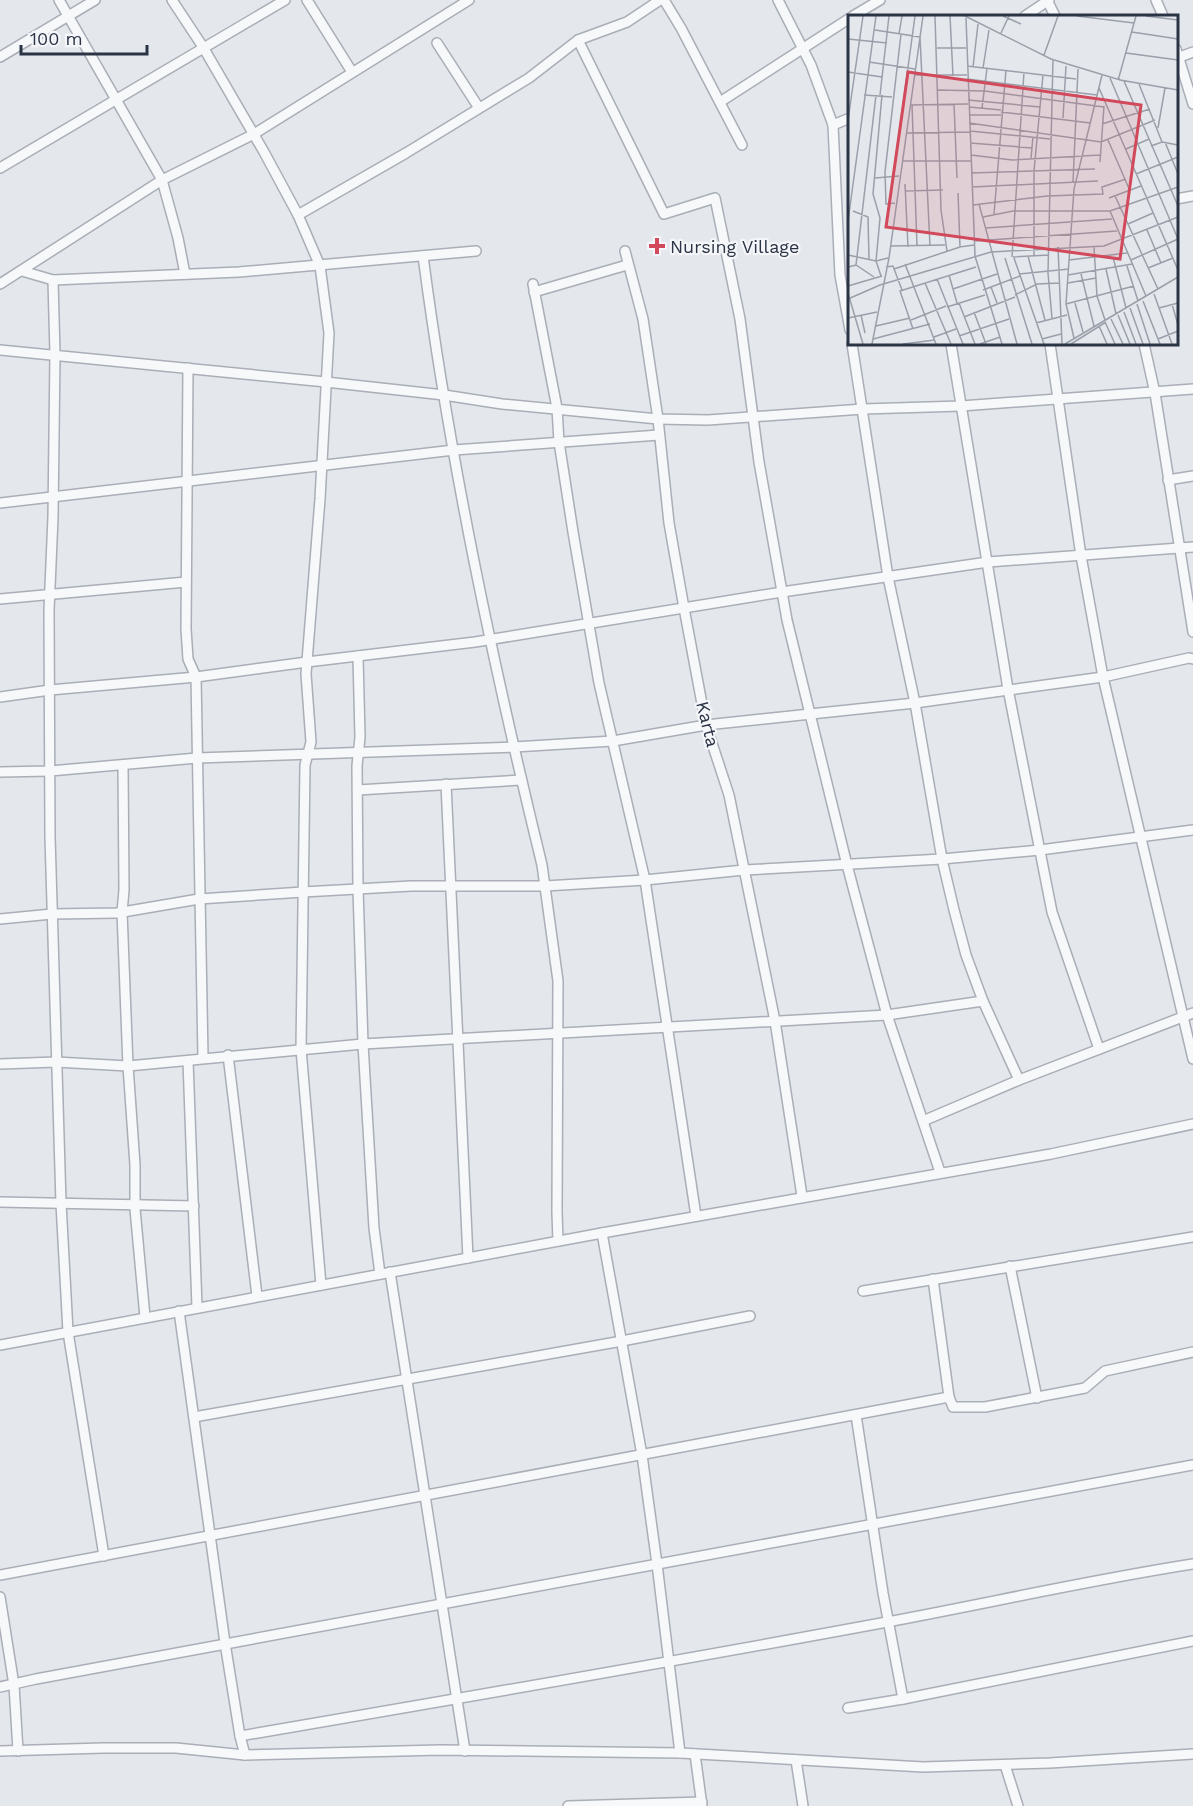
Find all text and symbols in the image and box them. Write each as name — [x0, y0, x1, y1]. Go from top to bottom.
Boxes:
inset map — [848, 15, 1178, 345]
scale bar — [21, 18, 147, 56]
text: 100 m — [30, 28, 83, 49]
place label: Nursing Village — [670, 236, 799, 257]
marker: Nursing Village — [648, 237, 666, 255]
street label: Karta — [692, 699, 724, 749]

